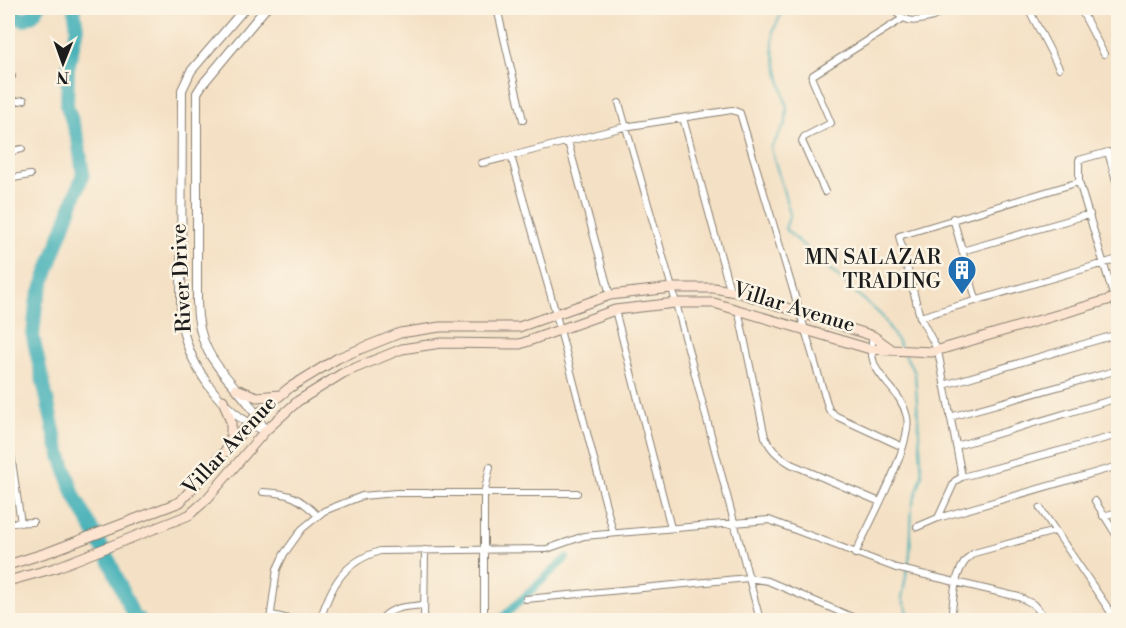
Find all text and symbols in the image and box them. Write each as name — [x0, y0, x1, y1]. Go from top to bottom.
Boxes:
north arrow — [33, 33, 93, 93]
text: N — [56, 67, 69, 87]
street label: River Drive — [166, 223, 198, 333]
place label: MN SALAZAR TRADING — [805, 245, 942, 295]
building icon: MN SALAZAR TRADING — [946, 254, 978, 296]
street label: Villar Avenue — [729, 277, 858, 339]
street label: Villar Avenue — [177, 391, 283, 502]

